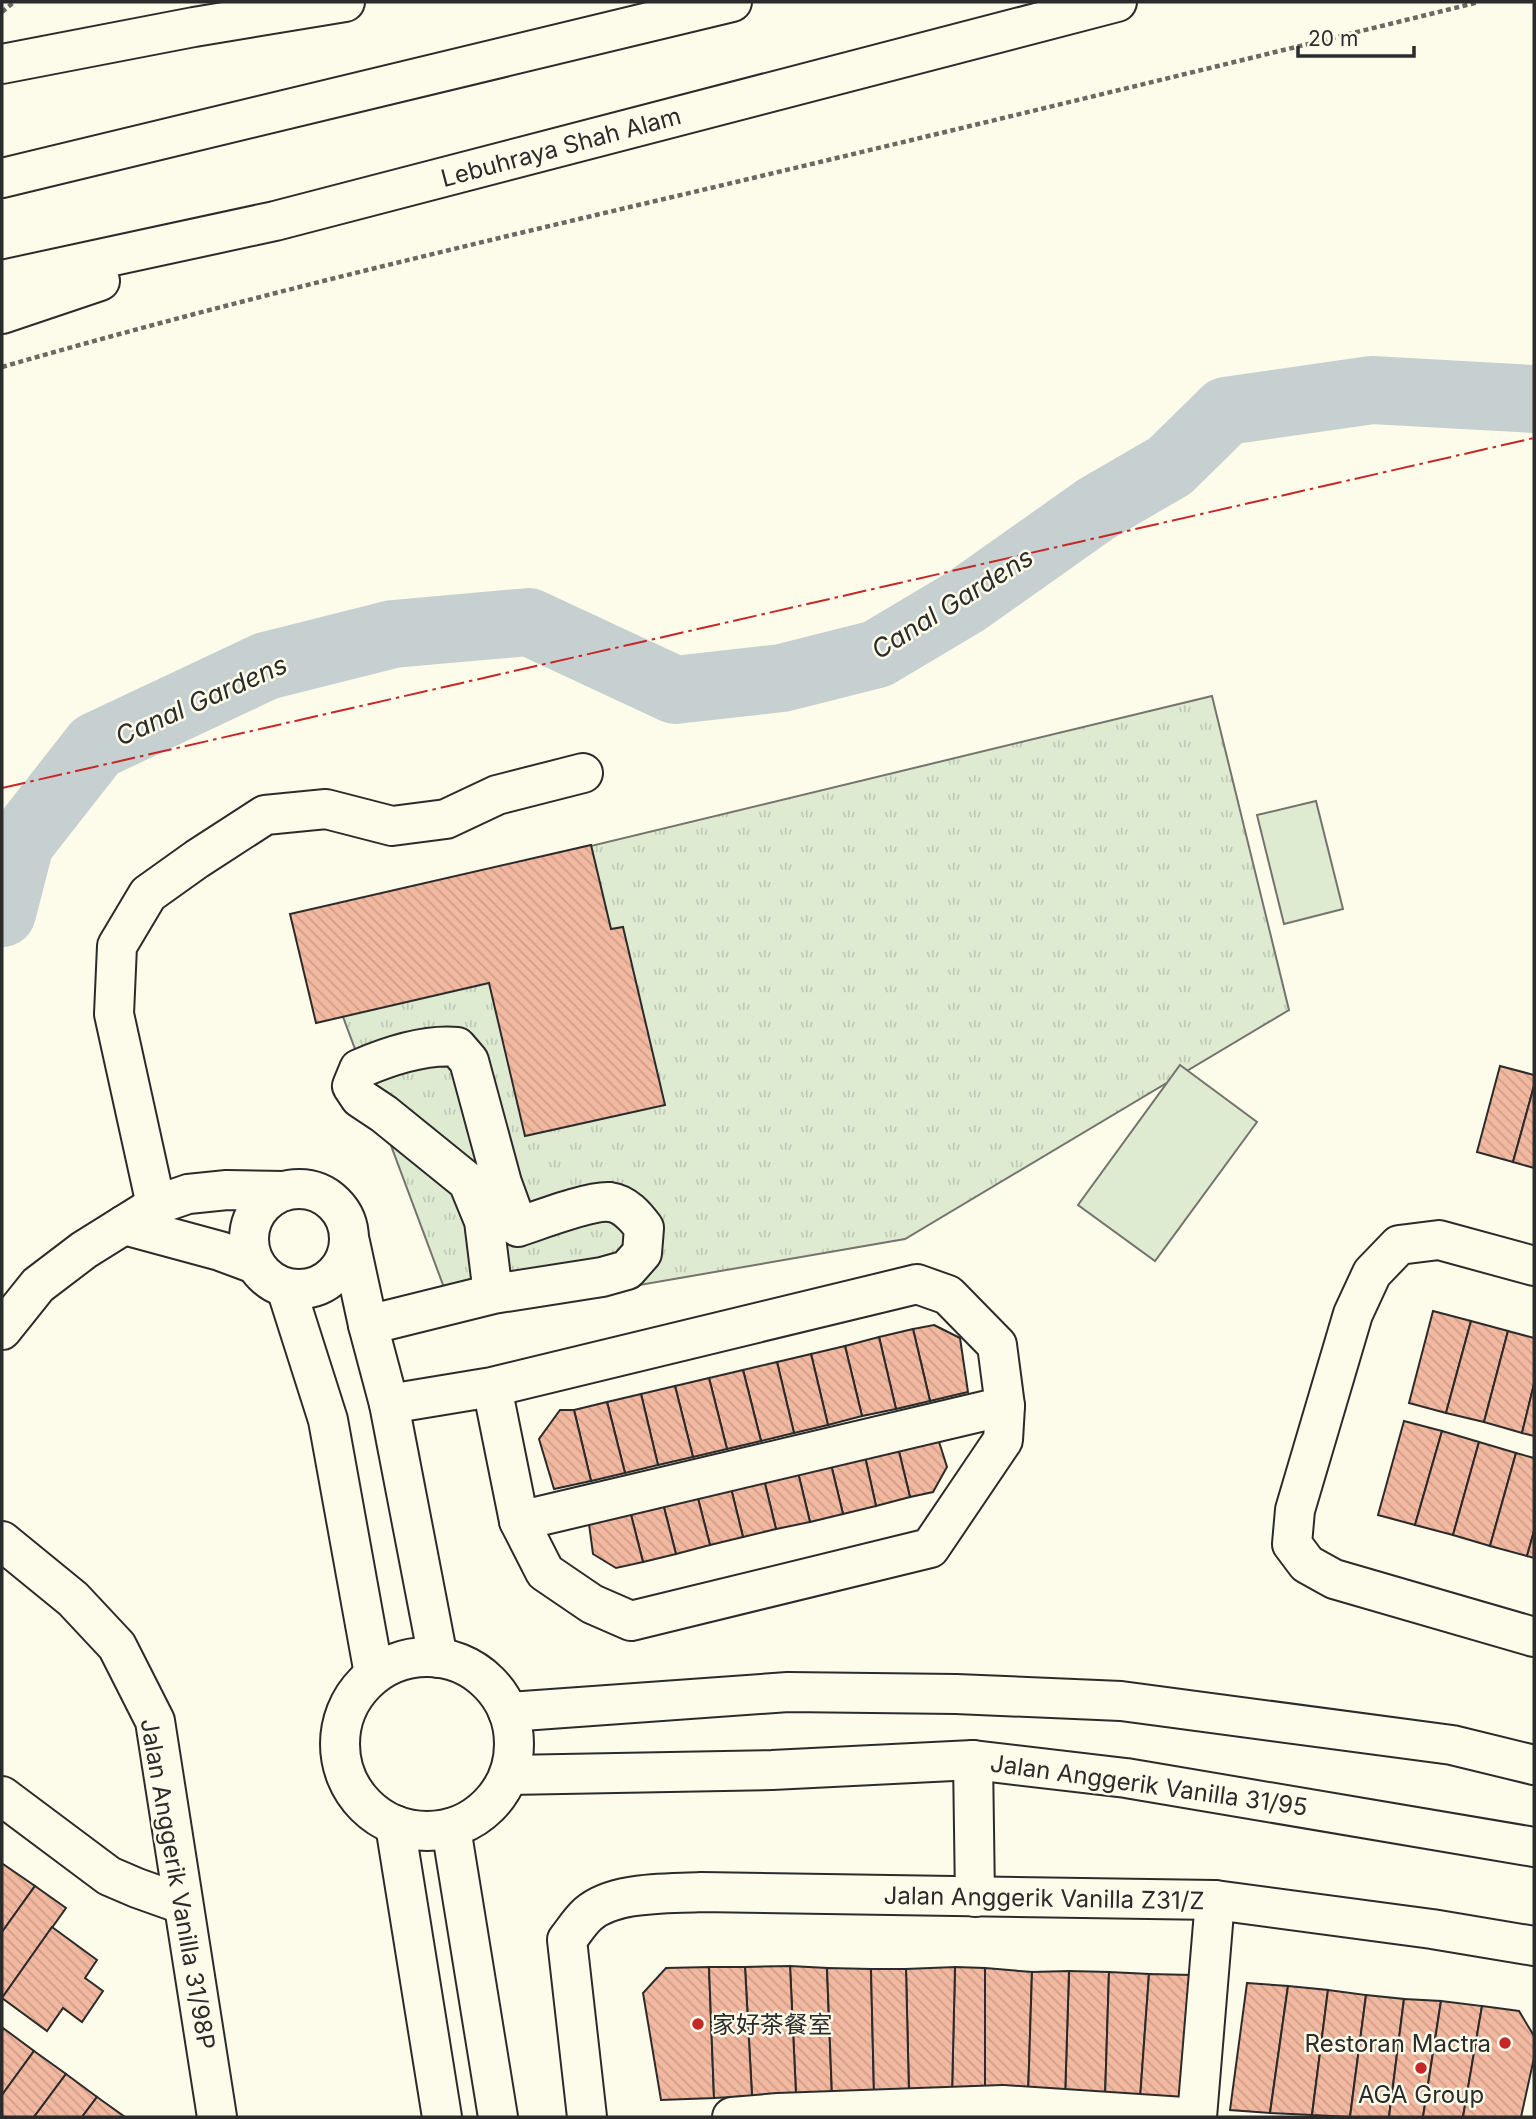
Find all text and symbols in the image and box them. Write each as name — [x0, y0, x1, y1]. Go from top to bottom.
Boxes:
scale bar — [1298, 14, 1414, 58]
text: 20 m — [1308, 26, 1358, 51]
street label: Lebuhraya Shah Alam — [438, 101, 684, 193]
water label: Canal Gardens — [866, 541, 1038, 665]
water label: Canal Gardens — [110, 648, 292, 752]
street label: Jalan Anggerik Vanilla 31/98P — [135, 1716, 221, 2052]
street label: Jalan Anggerik Vanilla 31/95 — [989, 1748, 1309, 1822]
street label: Jalan Anggerik Vanilla Z31/Z — [883, 1881, 1205, 1915]
place label: 家好茶餐室 — [712, 2010, 832, 2039]
marker: 家好茶餐室 — [690, 2016, 706, 2032]
place label: Restoran Mactra — [1305, 2029, 1491, 2058]
marker: Restoran Mactra — [1497, 2035, 1513, 2051]
marker: AGA Group — [1413, 2060, 1429, 2076]
place label: AGA Group — [1358, 2080, 1484, 2109]

